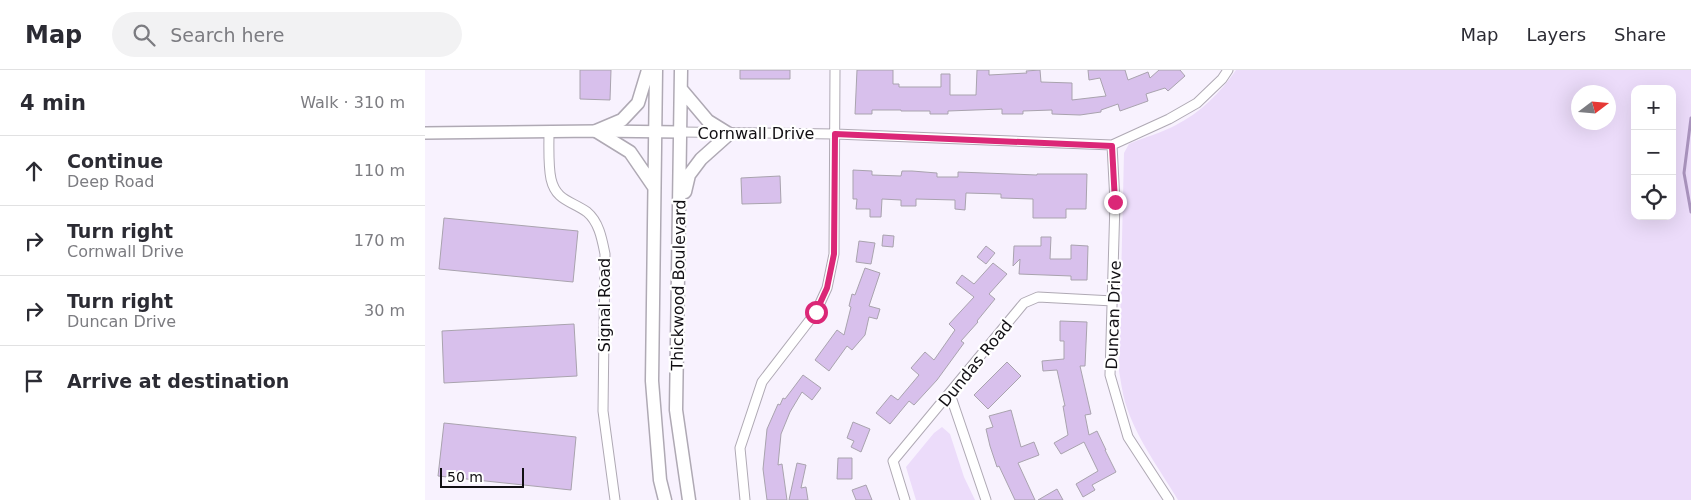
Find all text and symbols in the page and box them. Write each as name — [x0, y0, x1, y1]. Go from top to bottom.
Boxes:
search box — [112, 12, 462, 57]
text: Map — [25, 21, 82, 49]
icon: search — [130, 21, 158, 49]
text: Search here — [170, 24, 284, 46]
text: Map — [1460, 24, 1498, 45]
text: Layers — [1526, 24, 1586, 45]
text: Share — [1614, 24, 1666, 45]
north arrow — [1571, 85, 1616, 130]
map controls — [1631, 85, 1676, 220]
button: + — [1631, 85, 1676, 130]
text: 4 min — [20, 91, 86, 115]
text: Walk · 310 m — [300, 93, 405, 112]
street label: Cornwall Drive — [698, 124, 814, 143]
button: − — [1631, 130, 1676, 175]
text: Continue — [67, 150, 163, 172]
icon: ahead — [20, 157, 48, 185]
text: 110 m — [354, 161, 405, 180]
text: Deep Road — [67, 172, 154, 191]
button: locate — [1631, 175, 1676, 220]
route end — [1104, 191, 1127, 214]
street label: Thickwood Boulevard — [667, 199, 689, 372]
text: Turn right — [67, 220, 173, 242]
icon: right — [20, 227, 48, 255]
text: 170 m — [354, 231, 405, 250]
text: Cornwall Drive — [67, 242, 184, 261]
street label: Signal Road — [595, 258, 614, 352]
street label: Duncan Drive — [1102, 260, 1125, 370]
text: Turn right — [67, 290, 173, 312]
icon: right — [20, 297, 48, 325]
text: 30 m — [364, 301, 405, 320]
route start — [805, 301, 828, 324]
text: Duncan Drive — [67, 312, 176, 331]
street label: Dundas Road — [935, 316, 1016, 411]
icon: arrive — [20, 367, 48, 395]
text: Arrive at destination — [67, 370, 289, 392]
scale bar — [440, 465, 524, 488]
text: 50 m — [447, 469, 483, 485]

